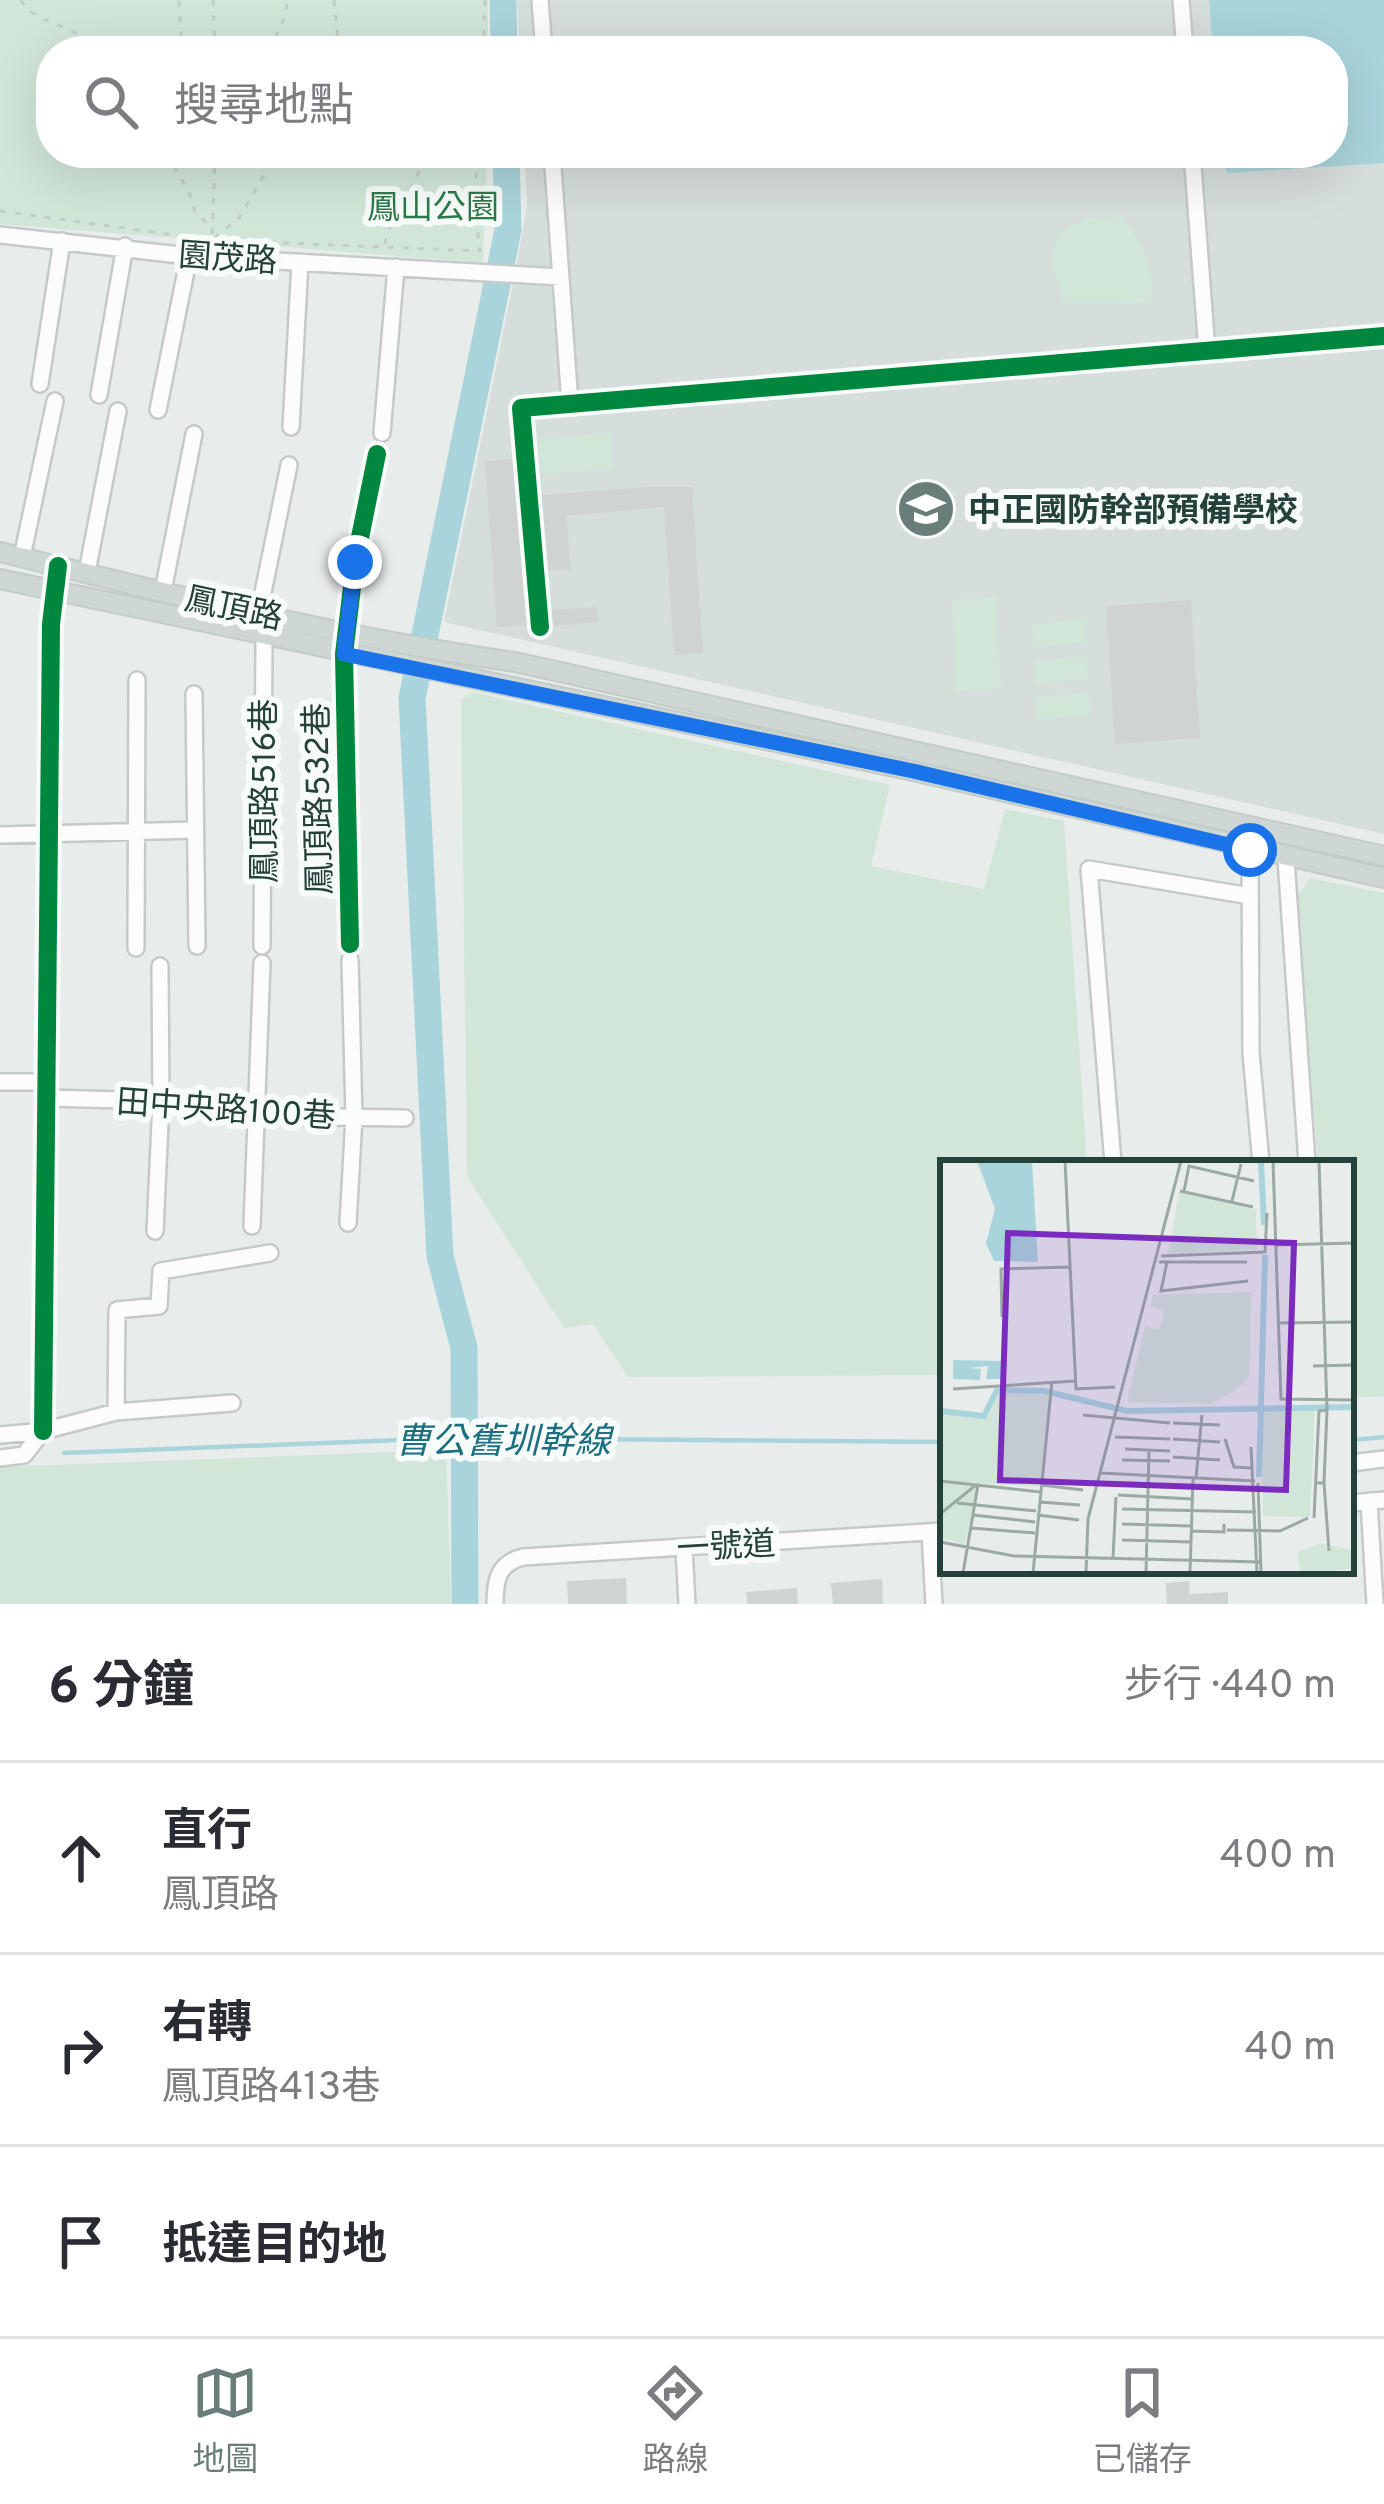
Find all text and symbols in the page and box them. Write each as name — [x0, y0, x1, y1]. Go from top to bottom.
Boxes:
search box — [36, 36, 1348, 168]
icon: search — [78, 69, 144, 135]
text: 搜尋地點 — [174, 80, 354, 137]
park label: 鳳山公園 — [367, 189, 499, 231]
street label: 園茂路 — [177, 237, 279, 285]
school or university icon: 中正國防幹部預備學校 — [895, 478, 957, 540]
place label: 中正國防幹部預備學校 — [968, 492, 1298, 534]
route end — [328, 535, 382, 589]
street label: 鳳頂路 — [180, 580, 286, 642]
street label: 鳳頂路516巷 — [246, 699, 288, 883]
street label: 鳳頂路532巷 — [298, 703, 344, 895]
route start — [1223, 823, 1277, 877]
street label: 田中央路100巷 — [115, 1083, 337, 1141]
inset map — [940, 1160, 1354, 1574]
water label: 曹公舊圳幹線 — [395, 1421, 615, 1467]
street label: 一號道 — [676, 1525, 777, 1573]
text: 6 分鐘 — [48, 1657, 194, 1722]
text: 步行 · 440 m — [1124, 1663, 1336, 1712]
text: 直行 — [162, 1805, 252, 1862]
icon: ahead — [48, 1825, 114, 1891]
text: 400 m — [1220, 1833, 1336, 1882]
text: 鳳頂路 — [162, 1873, 279, 1922]
text: 右轉 — [162, 1997, 252, 2054]
icon: right — [48, 2017, 114, 2083]
text: 40 m — [1245, 2025, 1336, 2074]
text: 鳳頂路413巷 — [162, 2065, 380, 2114]
icon: arrive — [48, 2209, 114, 2275]
text: 抵達目的地 — [162, 2219, 387, 2276]
tab: 地圖 — [192, 2360, 258, 2483]
tab: 路線 — [642, 2360, 708, 2483]
tab: 已儲存 — [1093, 2360, 1192, 2483]

